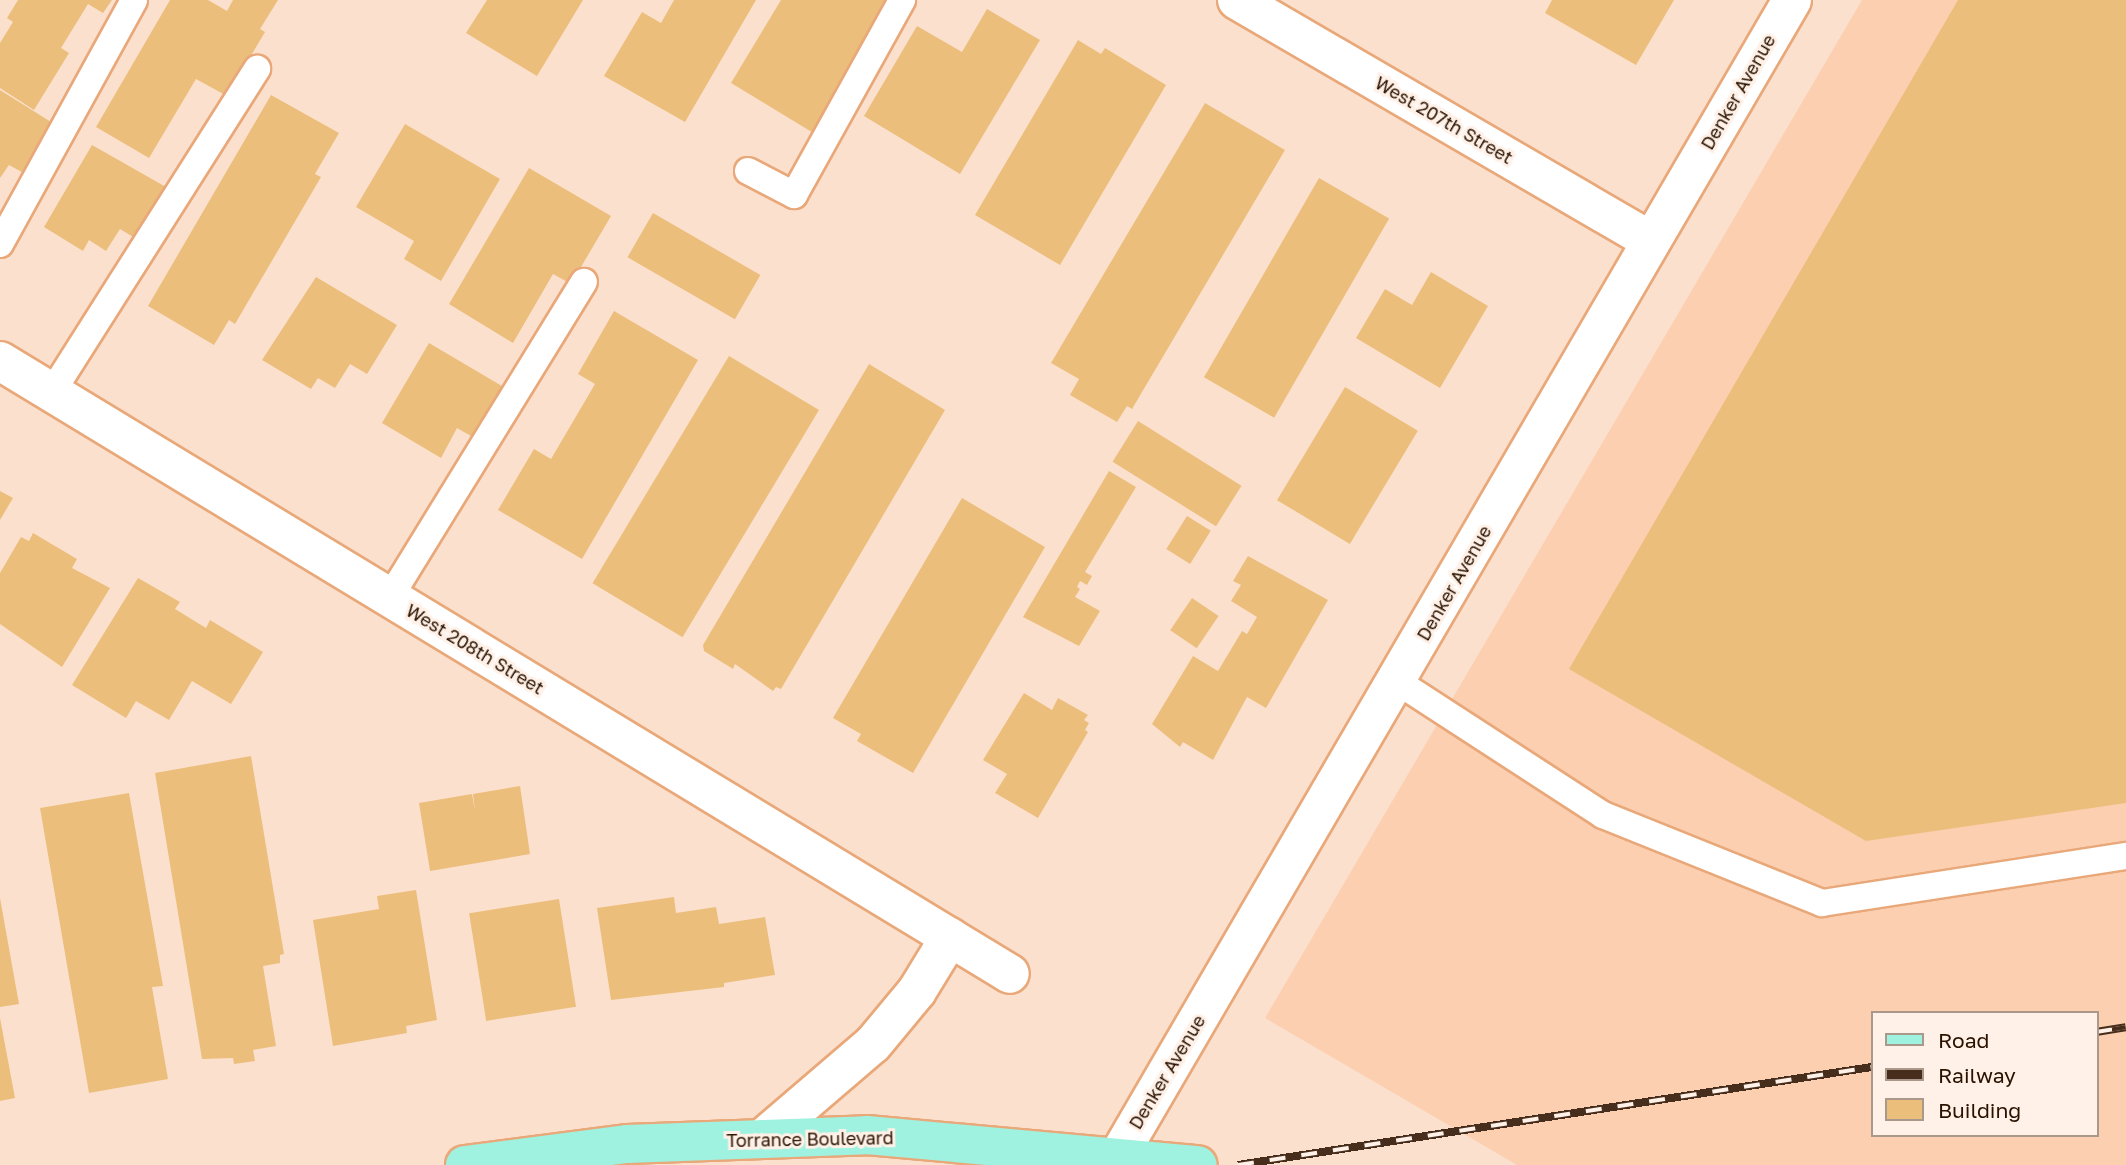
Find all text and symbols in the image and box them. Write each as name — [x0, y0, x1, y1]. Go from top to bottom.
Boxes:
street label: Denker Avenue — [1696, 31, 1780, 153]
street label: West 207th Street — [1371, 72, 1517, 168]
street label: Denker Avenue — [1412, 522, 1496, 644]
street label: West 208th Street — [402, 599, 548, 699]
street label: Denker Avenue — [1124, 1011, 1210, 1133]
legend — [1870, 1011, 2098, 1137]
text: Road — [1938, 1027, 1989, 1053]
text: Railway — [1938, 1062, 2016, 1088]
text: Building — [1938, 1097, 2021, 1123]
street label: Torrance Boulevard — [726, 1127, 894, 1151]

